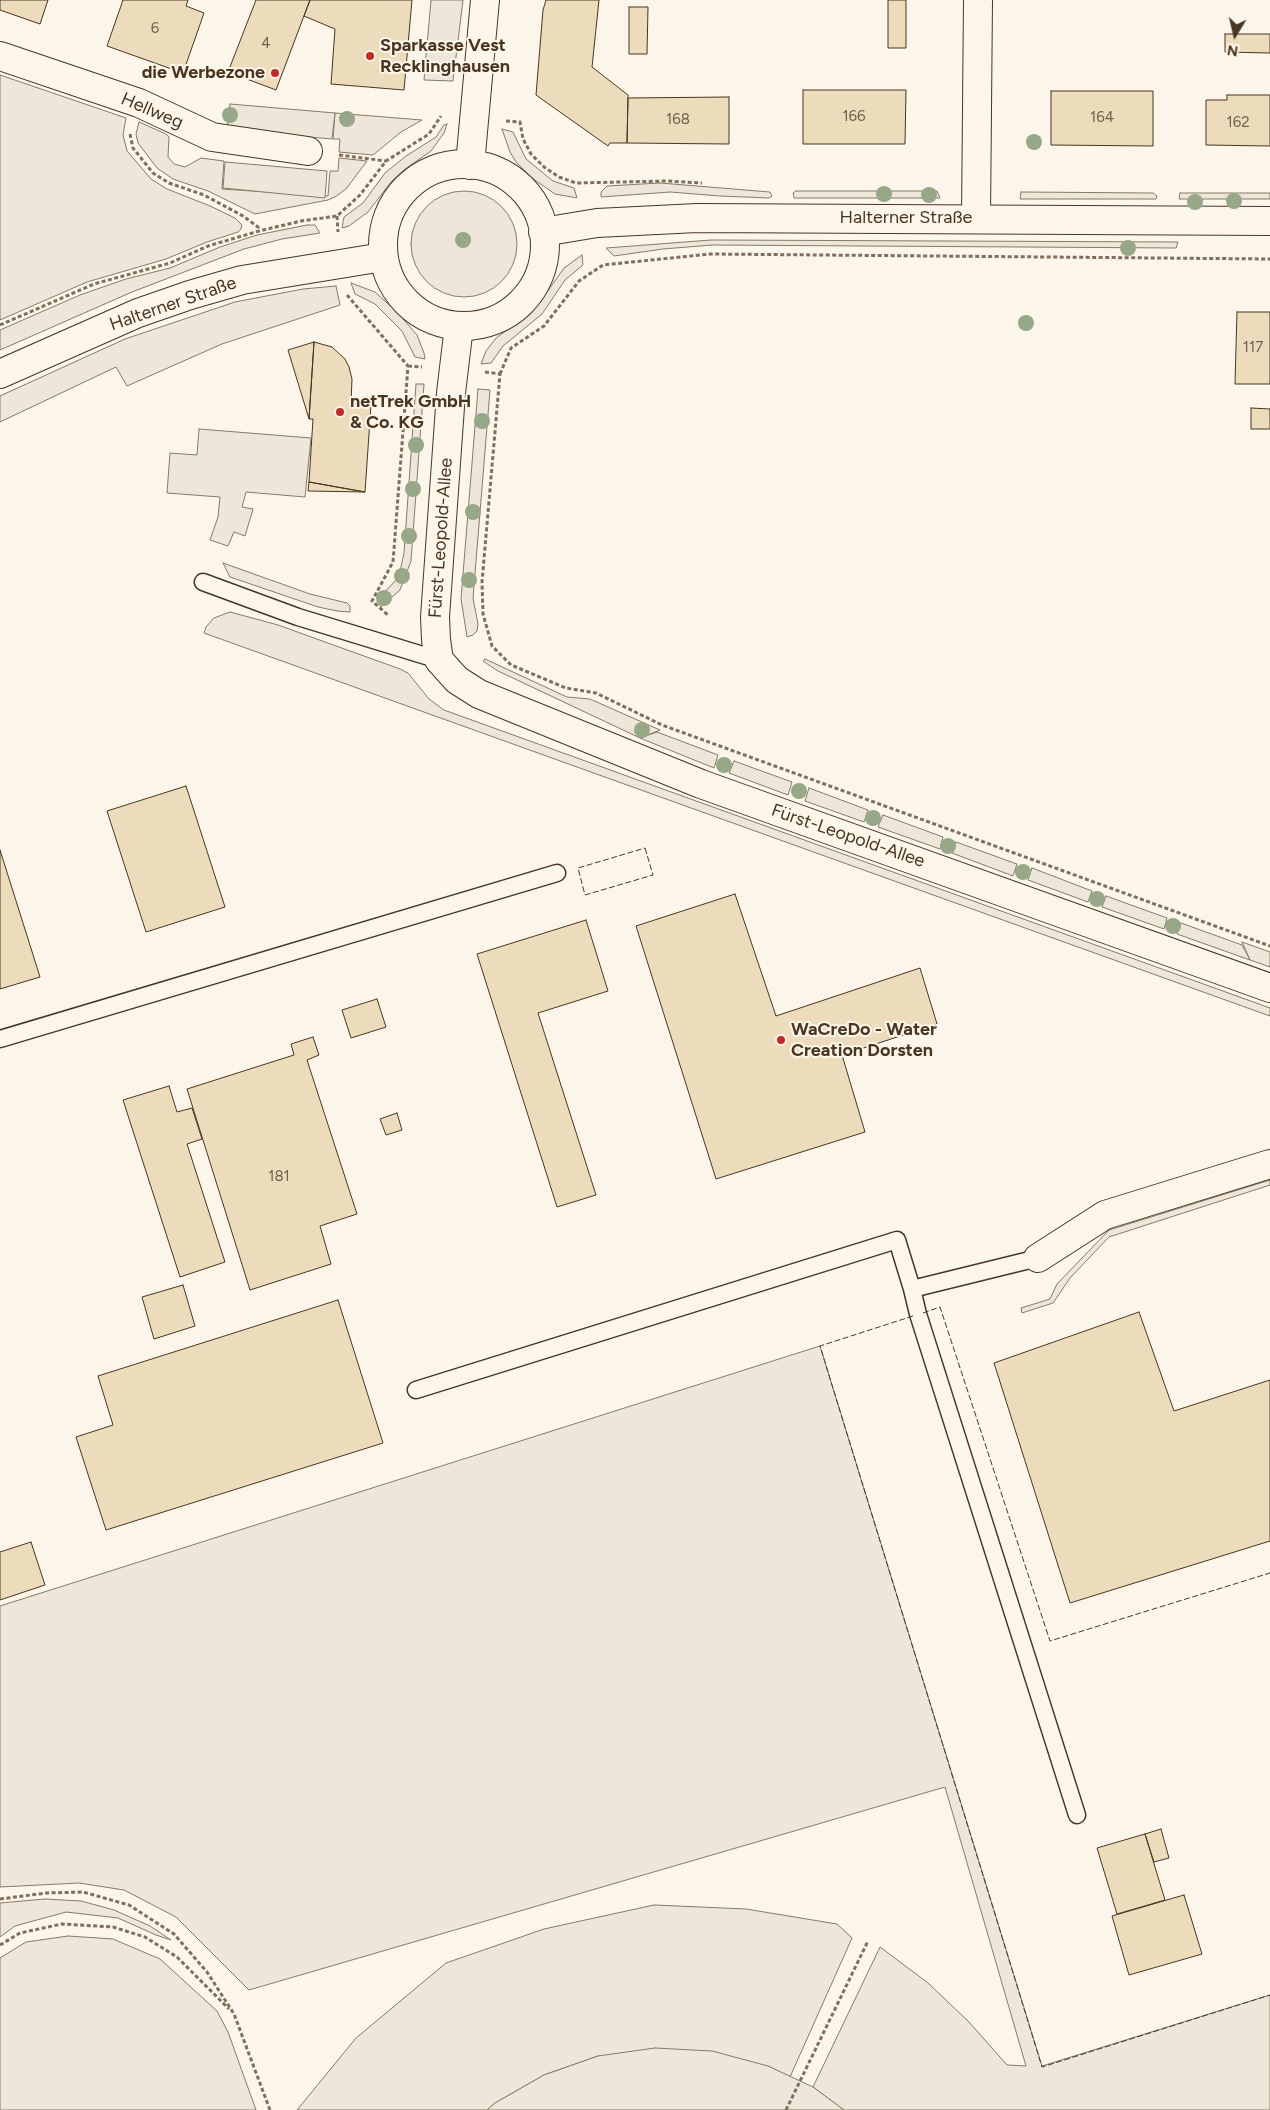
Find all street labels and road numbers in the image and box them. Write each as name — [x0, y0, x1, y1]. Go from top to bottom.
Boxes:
street label: Hellweg — [118, 88, 186, 134]
street label: Halterner Straße — [840, 207, 972, 229]
street label: Halterner Straße — [107, 272, 239, 336]
street label: Fürst-Leopold-Allee — [425, 457, 457, 619]
street label: Fürst-Leopold-Allee — [768, 800, 928, 872]

